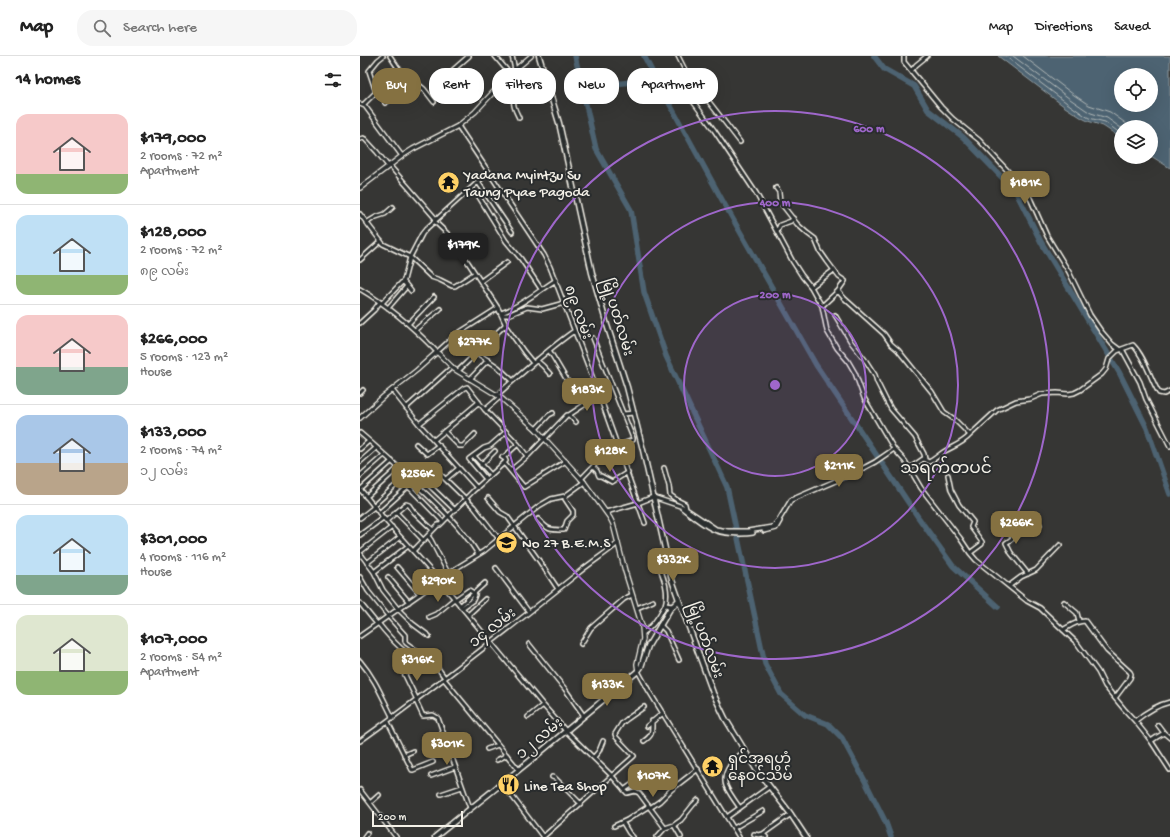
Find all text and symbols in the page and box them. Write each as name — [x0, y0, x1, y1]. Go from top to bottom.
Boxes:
search box — [77, 10, 357, 46]
text: Map — [20, 16, 53, 39]
icon: search — [91, 17, 113, 39]
text: Search here — [123, 19, 197, 37]
text: Map — [989, 19, 1013, 36]
text: Directions — [1035, 19, 1092, 36]
text: Saved — [1114, 19, 1150, 36]
chip: Buy — [372, 68, 421, 104]
chip: Rent — [429, 68, 484, 104]
chip: Filters — [492, 68, 556, 104]
chip: New — [564, 68, 619, 104]
chip: Apartment — [627, 68, 718, 104]
map controls — [1114, 68, 1158, 164]
button: locate — [1114, 68, 1158, 112]
icon: filters — [322, 69, 344, 91]
text: 14 homes — [16, 70, 80, 90]
button: layers — [1114, 120, 1158, 164]
text: 600 m — [853, 123, 885, 137]
text: $179,000 — [140, 129, 206, 149]
icon: home — [48, 130, 96, 178]
text: 2 rooms · 72 m² — [140, 149, 222, 164]
text: Apartment — [140, 164, 199, 179]
place label: Yadana Myintzu Su Taung Pyae Pagoda — [462, 167, 590, 202]
temple icon: Yadana Myintzu Su Taung Pyae Pagoda — [436, 170, 462, 196]
pin: $181K — [997, 171, 1053, 205]
text: $181K — [1010, 176, 1040, 191]
text: 400 m — [759, 197, 791, 211]
text: $128,000 — [140, 223, 206, 243]
icon: home — [48, 231, 96, 279]
pin: $179K — [435, 233, 491, 267]
text: $179K — [447, 238, 479, 253]
text: 2 rooms · 72 m² — [140, 243, 222, 258]
text: ၈၉ လမ်း — [140, 265, 189, 280]
street label: မြို့ပတ်လမ်း — [595, 276, 639, 359]
street label: ၈၉ လမ်း — [558, 282, 598, 343]
text: 200 m — [760, 289, 791, 303]
text: $266,000 — [140, 330, 208, 350]
pin: $277K — [446, 330, 502, 364]
icon: home — [48, 331, 96, 379]
text: $277K — [458, 335, 490, 350]
text: 5 rooms · 123 m² — [140, 350, 228, 365]
text: House — [140, 365, 172, 380]
pin: $183K — [559, 378, 615, 412]
centre of rings — [768, 378, 782, 392]
text: $183K — [571, 383, 603, 398]
text: $133,000 — [140, 423, 206, 443]
icon: home — [48, 431, 96, 479]
pin: $128K — [582, 439, 638, 473]
text: 2 rooms · 74 m² — [140, 443, 222, 458]
text: $128K — [594, 444, 626, 459]
pin: $211K — [811, 454, 867, 488]
district label: သရက်တပင် — [900, 456, 992, 481]
text: $211K — [824, 459, 854, 474]
pin: $256K — [389, 462, 445, 496]
text: ၁၂ လမ်း — [140, 465, 188, 480]
text: $256K — [401, 467, 433, 482]
pin: $266K — [988, 511, 1044, 545]
text: $266K — [1000, 516, 1032, 531]
school or university icon: No 27 B.E.M.S — [493, 529, 519, 555]
text: $301,000 — [140, 530, 207, 550]
icon: home — [48, 531, 96, 579]
place label: No 27 B.E.M.S — [522, 535, 610, 553]
pin: $332K — [645, 548, 701, 582]
text: 4 rooms · 116 m² — [140, 550, 226, 565]
text: $332K — [657, 553, 689, 568]
text: House — [140, 565, 172, 580]
pin: $290K — [410, 569, 466, 603]
text: $290K — [421, 574, 455, 589]
street label: မြို့ပတ်လမ်း — [681, 599, 729, 682]
street label: ၁၄ လမ်း — [464, 602, 521, 653]
text: $107,000 — [140, 630, 207, 650]
icon: home — [48, 631, 96, 679]
pin: $316K — [389, 648, 445, 682]
text: 2 rooms · 54 m² — [140, 650, 222, 665]
text: $316K — [401, 653, 433, 668]
text: Apartment — [140, 665, 199, 680]
pin: $133K — [579, 673, 635, 707]
text: $133K — [591, 678, 623, 693]
street label: ၁၂ လမ်း — [511, 713, 568, 765]
pin: $301K — [419, 732, 475, 766]
text: $301K — [431, 737, 463, 752]
place label: ရှင်အရဟံ နေဝင်သိမ် — [728, 748, 793, 787]
temple icon: ရှင်အရဟံ နေဝင်သိမ် — [700, 754, 726, 780]
pin: $107K — [625, 764, 681, 798]
text: $107K — [637, 769, 669, 784]
restaurant icon: Line Tea Shop — [496, 772, 522, 798]
place label: Line Tea Shop — [524, 778, 607, 796]
scale bar — [372, 809, 463, 828]
text: 200 m — [378, 812, 406, 824]

